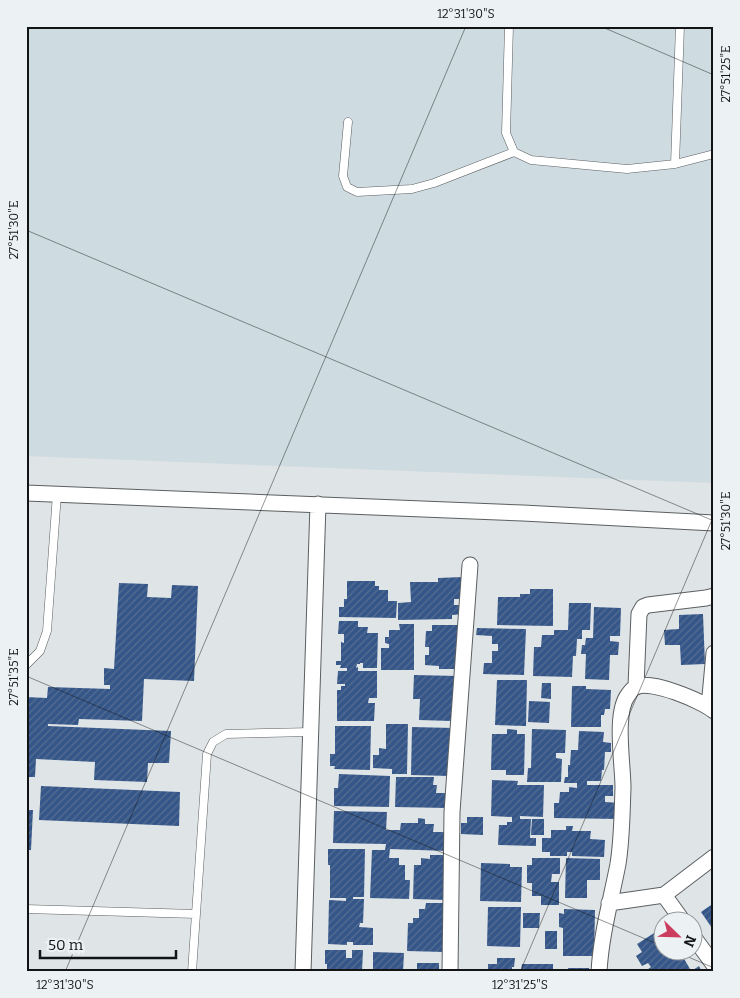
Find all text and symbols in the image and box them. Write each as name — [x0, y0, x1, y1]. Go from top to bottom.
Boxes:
text: 12°31'30"S — [437, 7, 495, 21]
text: 27°51'25"E — [719, 45, 733, 103]
text: 27°51'30"E — [7, 201, 21, 259]
text: 27°51'30"E — [719, 492, 733, 550]
text: 27°51'35"E — [7, 648, 21, 706]
north arrow — [652, 910, 702, 960]
scale bar — [40, 928, 176, 960]
text: N — [679, 933, 699, 949]
text: 50 m — [48, 936, 84, 954]
text: 12°31'30"S — [36, 978, 94, 992]
text: 12°31'25"S — [492, 978, 548, 992]

